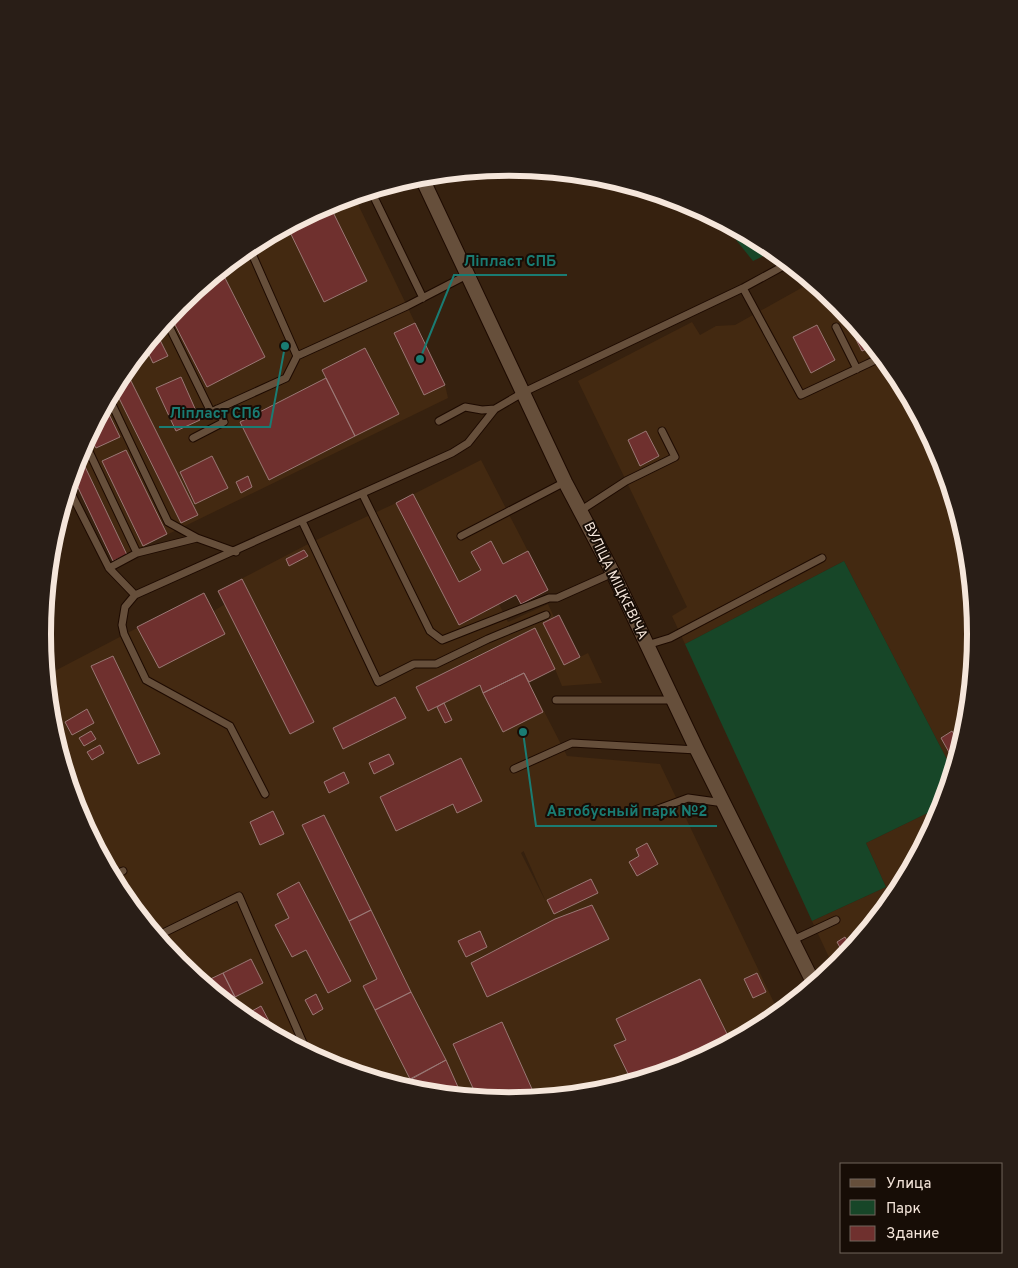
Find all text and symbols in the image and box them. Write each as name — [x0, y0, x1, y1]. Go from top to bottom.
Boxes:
callout: Ліпласт СПБ — [454, 245, 567, 275]
text: Ліпласт СПБ — [464, 253, 556, 272]
callout: Ліпласт СПб — [159, 397, 270, 427]
text: Ліпласт СПб — [169, 405, 261, 424]
street label: ВУЛІЦА МІЦКЕВІЧА — [579, 520, 651, 642]
callout: Автобусный парк №2 — [536, 796, 717, 826]
text: Автобусный парк №2 — [546, 803, 708, 822]
legend — [840, 1163, 1003, 1253]
text: Улица — [886, 1175, 931, 1194]
text: Парк — [886, 1200, 921, 1219]
text: Здание — [886, 1225, 939, 1244]

